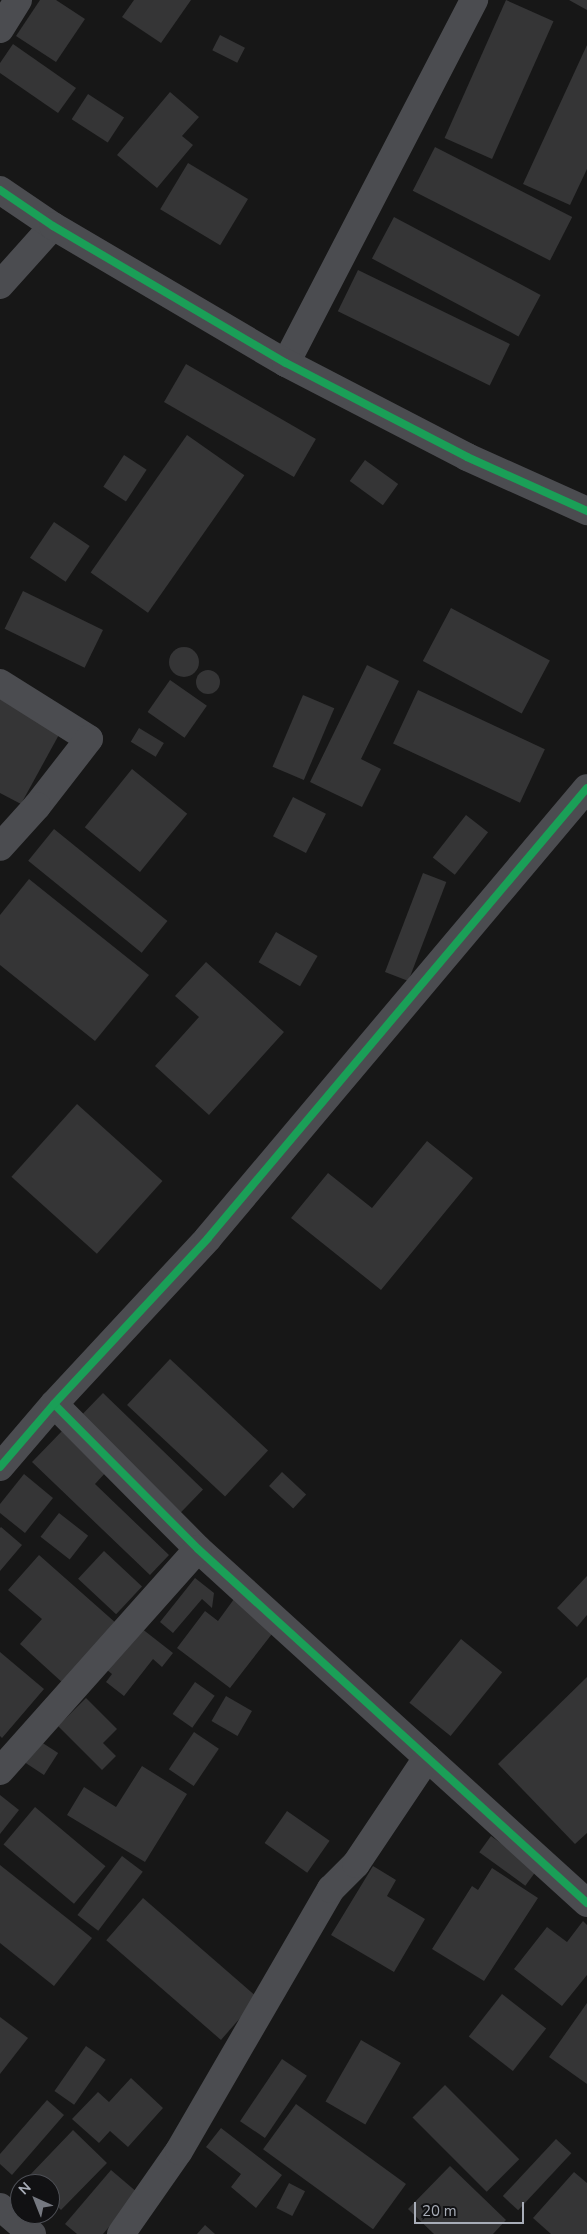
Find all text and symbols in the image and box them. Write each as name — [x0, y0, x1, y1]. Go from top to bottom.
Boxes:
north arrow — [10, 2174, 60, 2224]
text: N — [15, 2178, 35, 2199]
scale bar — [417, 2192, 527, 2224]
text: 20 m — [422, 2201, 457, 2221]

